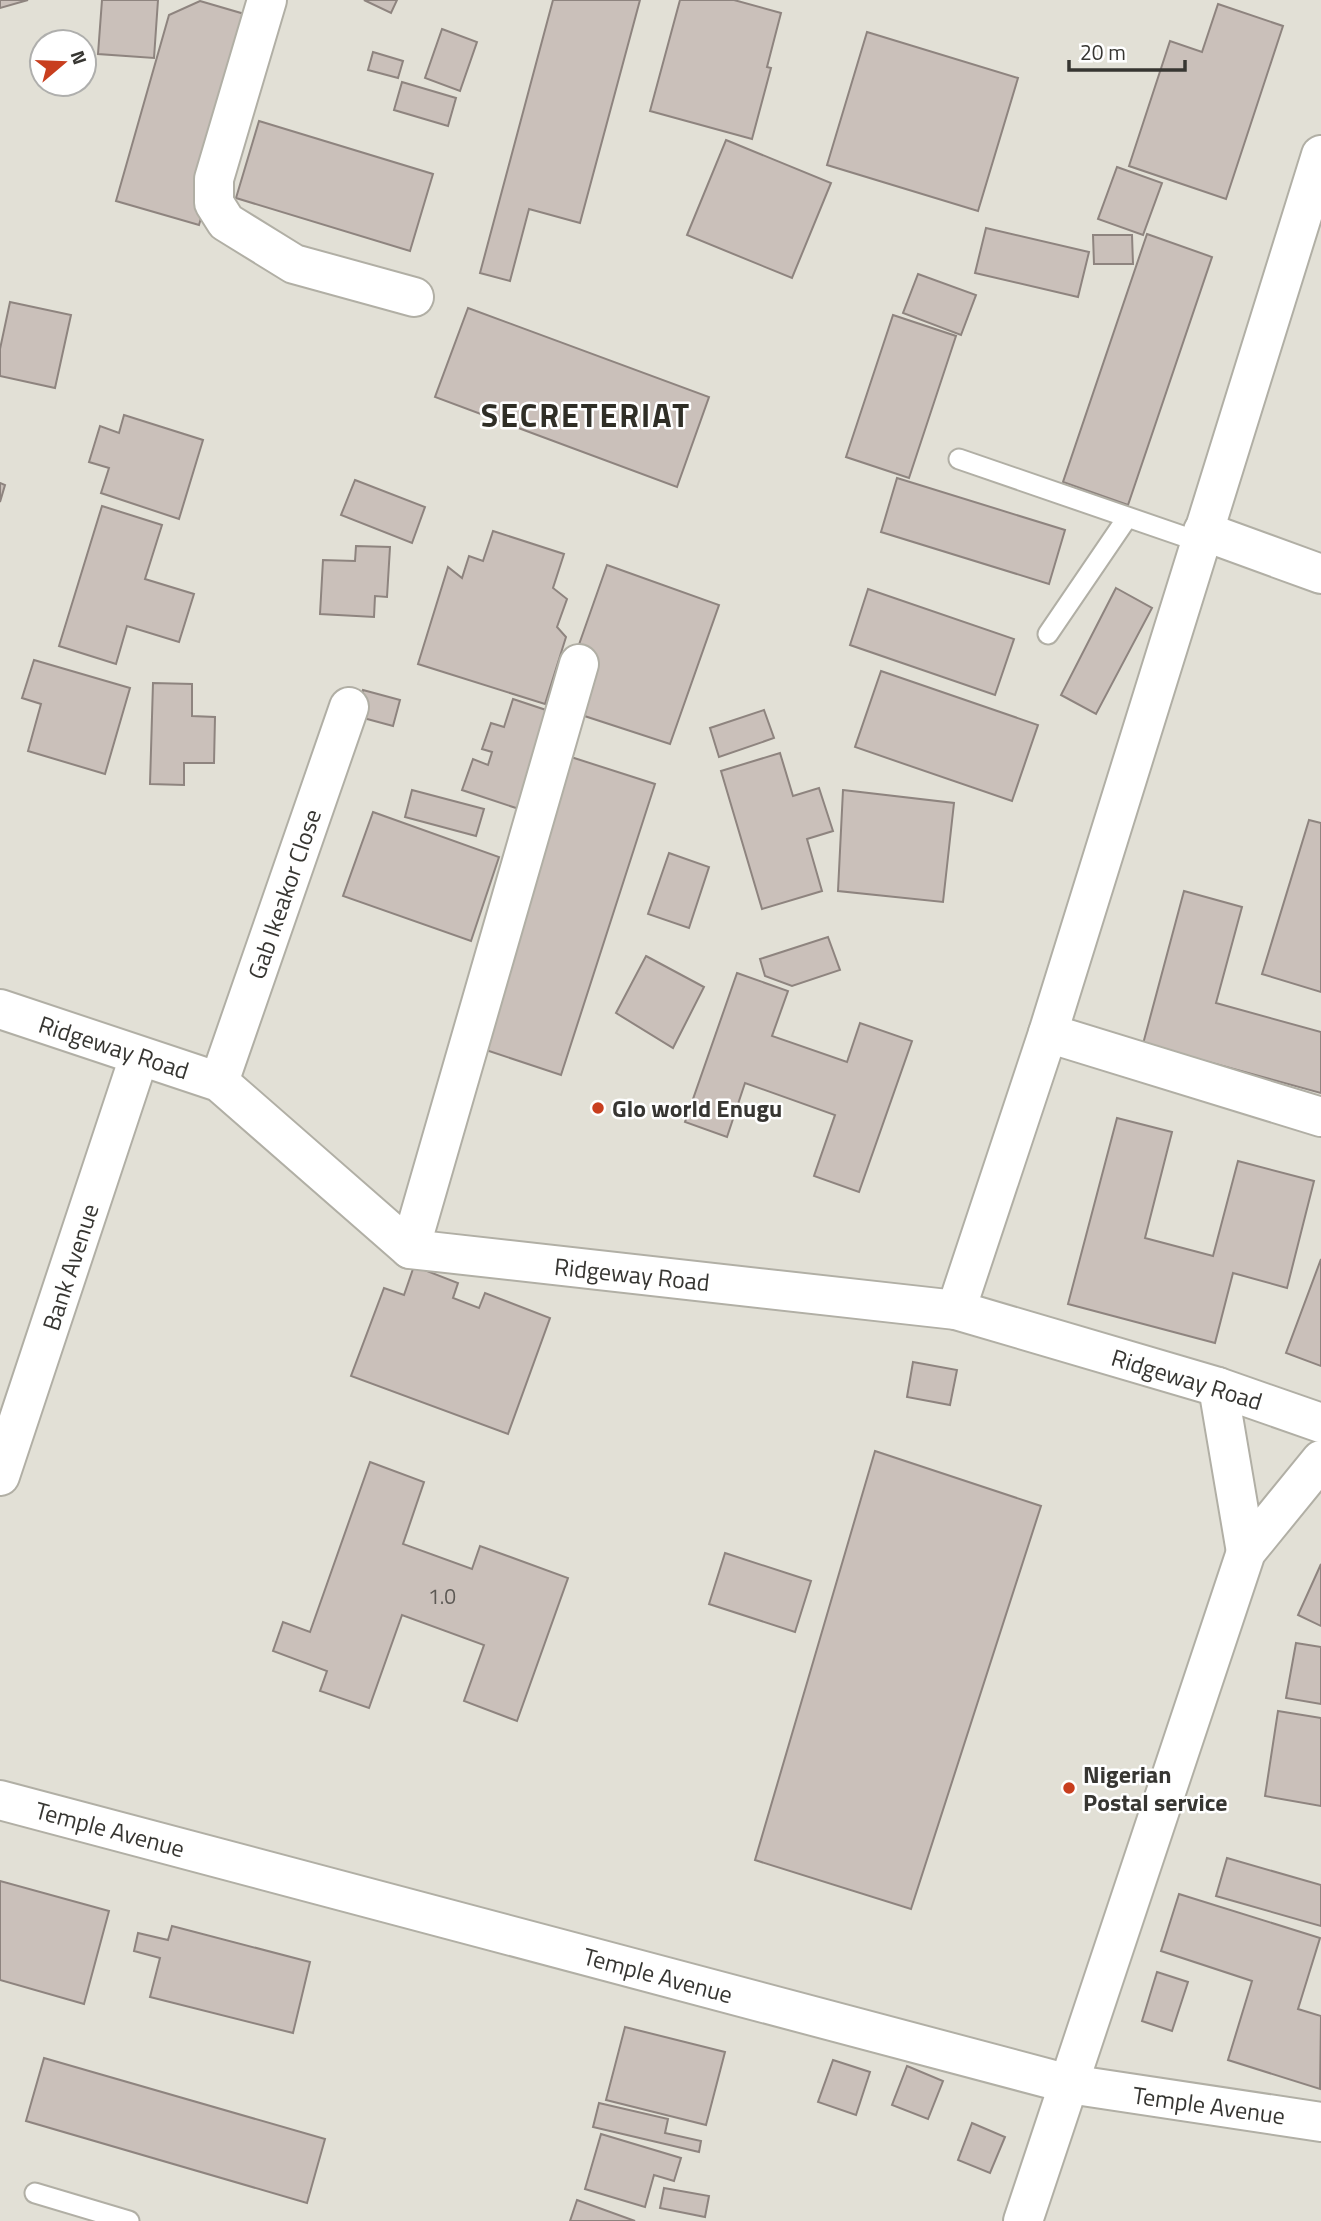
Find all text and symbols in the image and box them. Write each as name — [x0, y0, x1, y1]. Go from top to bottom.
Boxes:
north arrow — [28, 28, 98, 98]
scale bar — [1069, 28, 1184, 72]
text: 20 m — [1080, 36, 1126, 68]
text: N — [64, 46, 95, 68]
district label: SECRETERIAT — [481, 391, 691, 439]
street label: Gab Ikeakor Close — [238, 804, 330, 984]
street label: Ridgeway Road — [34, 1006, 194, 1088]
place label: Glo world Enugu — [612, 1090, 782, 1126]
marker: Glo world Enugu — [590, 1100, 606, 1116]
street label: Bank Avenue — [33, 1199, 107, 1335]
street label: Ridgeway Road — [553, 1248, 711, 1300]
street label: Ridgeway Road — [1107, 1339, 1267, 1419]
house number: 1.0 — [428, 1580, 456, 1612]
place label: Nigerian Postal service — [1083, 1756, 1227, 1820]
marker: Nigerian Postal service — [1061, 1780, 1077, 1796]
street label: Temple Avenue — [31, 1792, 189, 1866]
street label: Temple Avenue — [579, 1938, 737, 2012]
street label: Temple Avenue — [1131, 2077, 1287, 2133]

